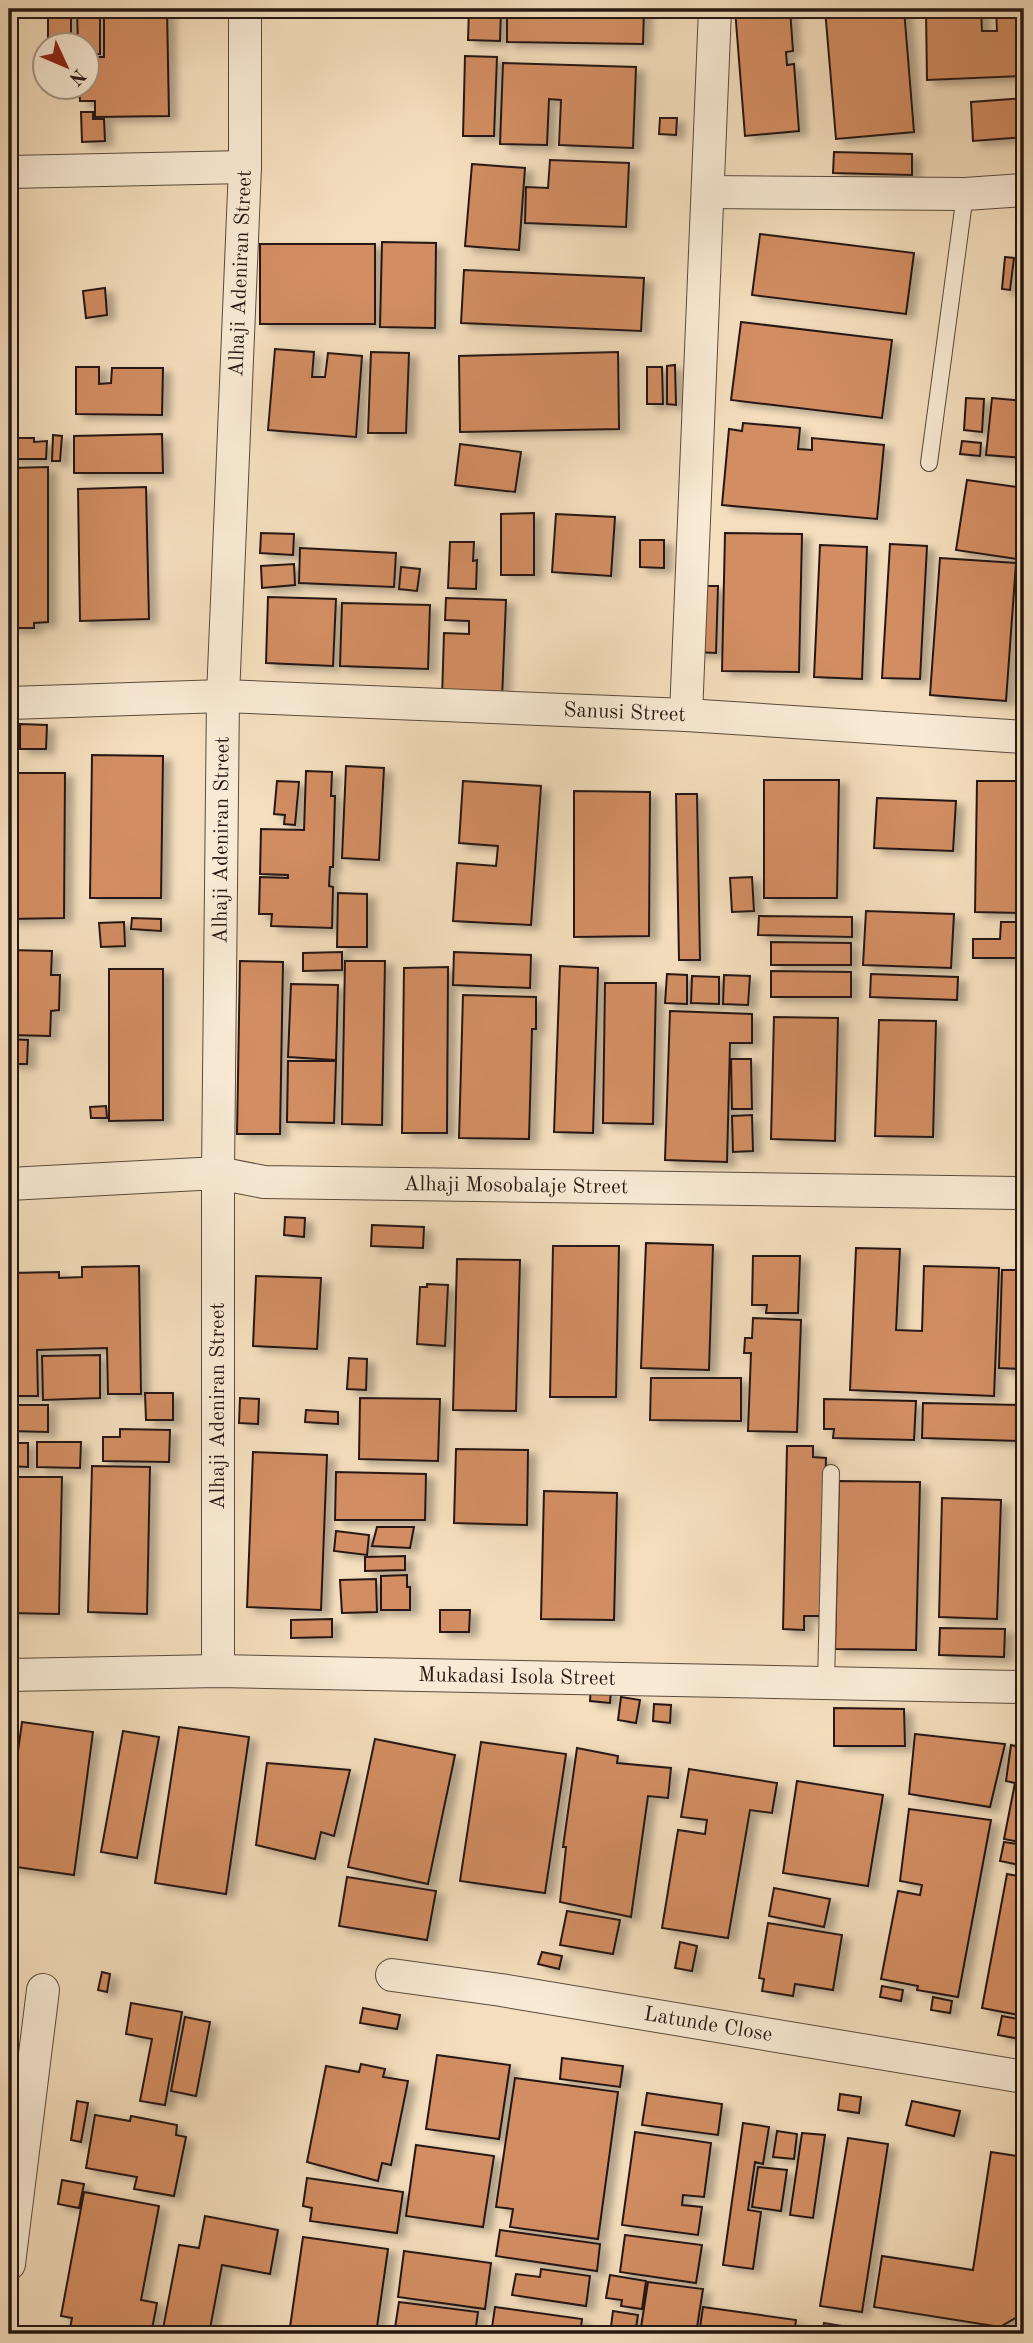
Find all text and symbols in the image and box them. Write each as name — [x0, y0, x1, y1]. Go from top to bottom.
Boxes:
north arrow — [32, 32, 102, 102]
text: N — [64, 64, 88, 88]
street label: Alhaji Adeniran Street — [226, 169, 255, 377]
street label: Sanusi Street — [563, 699, 686, 725]
street label: Alhaji Adeniran Street — [210, 736, 233, 944]
street label: Alhaji Mosobalaje Street — [403, 1174, 628, 1198]
street label: Alhaji Adeniran Street — [208, 1302, 229, 1510]
street label: Mukadasi Isola Street — [418, 1664, 616, 1689]
street label: Latunde Close — [642, 2003, 774, 2045]

